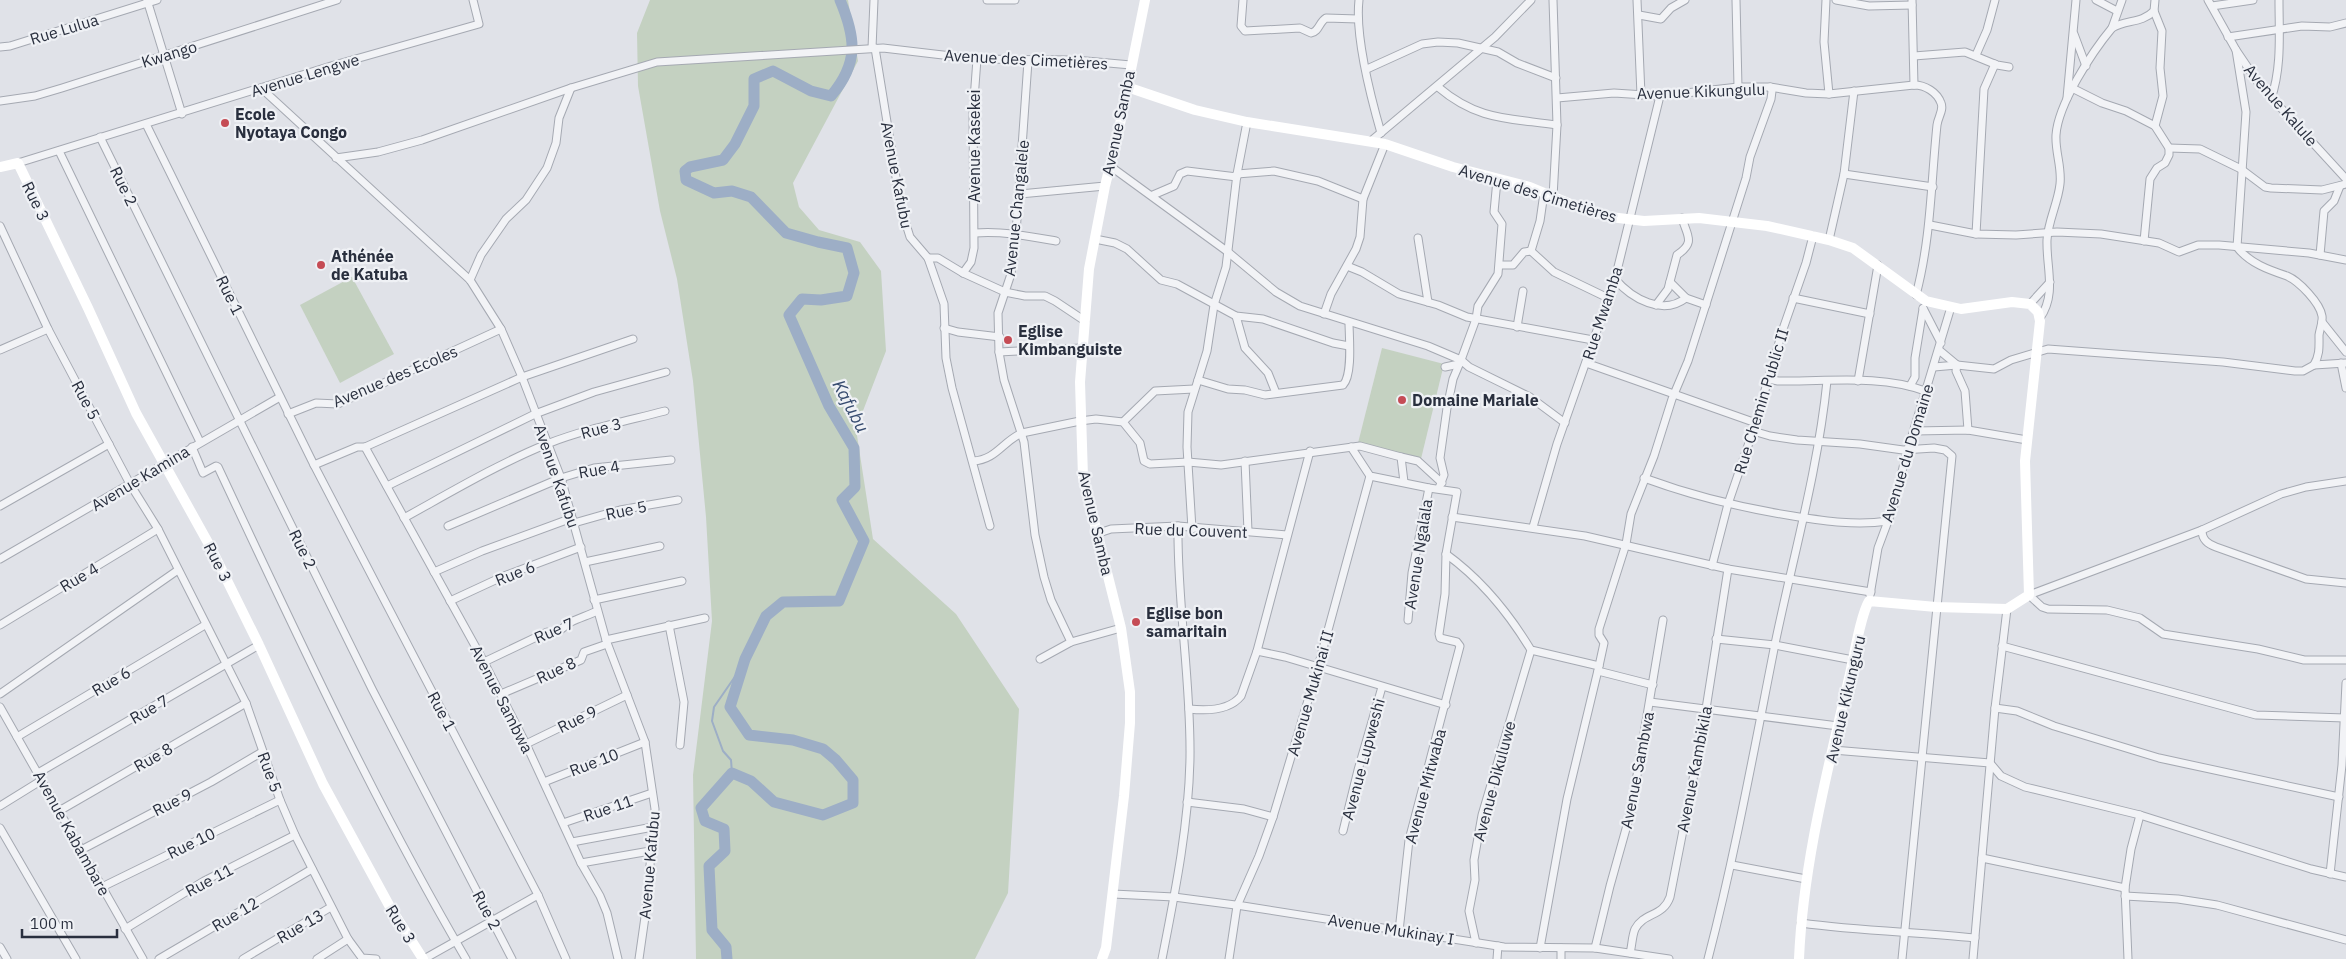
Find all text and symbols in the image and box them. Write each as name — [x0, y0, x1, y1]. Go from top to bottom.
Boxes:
street label: Rue Lulua — [27, 9, 101, 49]
street label: Kwango — [139, 36, 199, 72]
street label: Avenue des Cimetières — [943, 45, 1109, 73]
street label: Avenue Lengwe — [248, 49, 362, 101]
street label: Avenue Kalule — [2240, 60, 2322, 150]
street label: Avenue Samba — [1097, 68, 1139, 177]
street label: Avenue Kikungulu — [1636, 79, 1766, 103]
street label: Avenue Kasekei — [964, 89, 984, 203]
place label: Ecole Nyotaya Congo — [235, 104, 347, 142]
marker: Ecole Nyotaya Congo — [219, 117, 231, 129]
street label: Avenue Kafubu — [877, 120, 917, 230]
street label: Avenue Changalele — [999, 139, 1033, 277]
street label: Avenue des Cimetières — [1457, 159, 1619, 227]
street label: Rue 2 — [106, 163, 142, 209]
street label: Rue 3 — [18, 178, 54, 224]
place label: Athénée de Katuba — [331, 246, 408, 284]
marker: Athénée de Katuba — [315, 259, 327, 271]
street label: Rue Mwamba — [1577, 263, 1627, 362]
street label: Rue 1 — [212, 272, 248, 318]
place label: Eglise Kimbanguiste — [1018, 321, 1122, 359]
street label: Rue Chemin Public II — [1729, 326, 1793, 476]
marker: Eglise Kimbanguiste — [1002, 334, 1014, 346]
street label: Avenue des Ecoles — [329, 341, 461, 411]
water label: Kafubu — [827, 375, 875, 437]
street label: Rue 5 — [67, 377, 105, 423]
street label: Avenue du Domaine — [1876, 381, 1938, 525]
place label: Domaine Mariale — [1412, 390, 1539, 410]
marker: Domaine Mariale — [1396, 394, 1408, 406]
street label: Rue 3 — [578, 413, 624, 443]
street label: Avenue Kafubu — [530, 422, 584, 530]
street label: Avenue Kamina — [87, 441, 193, 515]
street label: Rue 4 — [577, 456, 621, 482]
street label: Avenue Samba — [1074, 469, 1118, 578]
street label: Rue 5 — [604, 496, 648, 524]
street label: Avenue Ngalala — [1399, 497, 1437, 611]
street label: Rue du Couvent — [1134, 518, 1248, 542]
street label: Rue 2 — [285, 526, 321, 572]
street label: Rue 3 — [200, 539, 236, 585]
street label: Rue 6 — [492, 556, 538, 590]
street label: Rue 4 — [56, 558, 102, 596]
place label: Eglise bon samaritain — [1146, 603, 1227, 641]
street label: Rue 7 — [531, 613, 577, 647]
marker: Eglise bon samaritain — [1130, 616, 1142, 628]
street label: Avenue Mukinai II — [1282, 628, 1338, 758]
street label: Avenue Kikunguru — [1821, 633, 1869, 765]
street label: Avenue Sambwa — [466, 641, 538, 757]
street label: Rue 8 — [533, 652, 579, 688]
street label: Rue 6 — [88, 662, 134, 700]
street label: Rue 1 — [423, 688, 461, 734]
street label: Rue 7 — [126, 690, 172, 728]
street label: Avenue Lupweshi — [1337, 696, 1389, 822]
street label: Rue 9 — [554, 701, 600, 737]
street label: Avenue Kambikila — [1672, 704, 1716, 834]
street label: Avenue Sambwa — [1616, 709, 1658, 830]
street label: Avenue Dikuluwe — [1468, 718, 1520, 843]
street label: Avenue Mitwaba — [1400, 726, 1450, 846]
street label: Rue 8 — [130, 738, 176, 776]
street label: Rue 10 — [567, 744, 621, 780]
street label: Rue 5 — [254, 749, 286, 795]
street label: Avenue Kabambare — [29, 767, 115, 899]
street label: Rue 9 — [149, 784, 195, 820]
street label: Rue 11 — [581, 790, 635, 826]
street label: Avenue Kafubu — [634, 810, 664, 920]
street label: Rue 10 — [164, 823, 218, 863]
street label: Rue 11 — [182, 859, 236, 901]
street label: Rue 2 — [468, 887, 506, 933]
street label: Rue 12 — [208, 892, 262, 936]
street label: Rue 3 — [382, 901, 420, 947]
street label: Rue 13 — [273, 905, 327, 947]
scale bar — [22, 906, 118, 938]
street label: Avenue Mukinay I — [1327, 909, 1455, 949]
text: 100 m — [30, 914, 74, 933]

